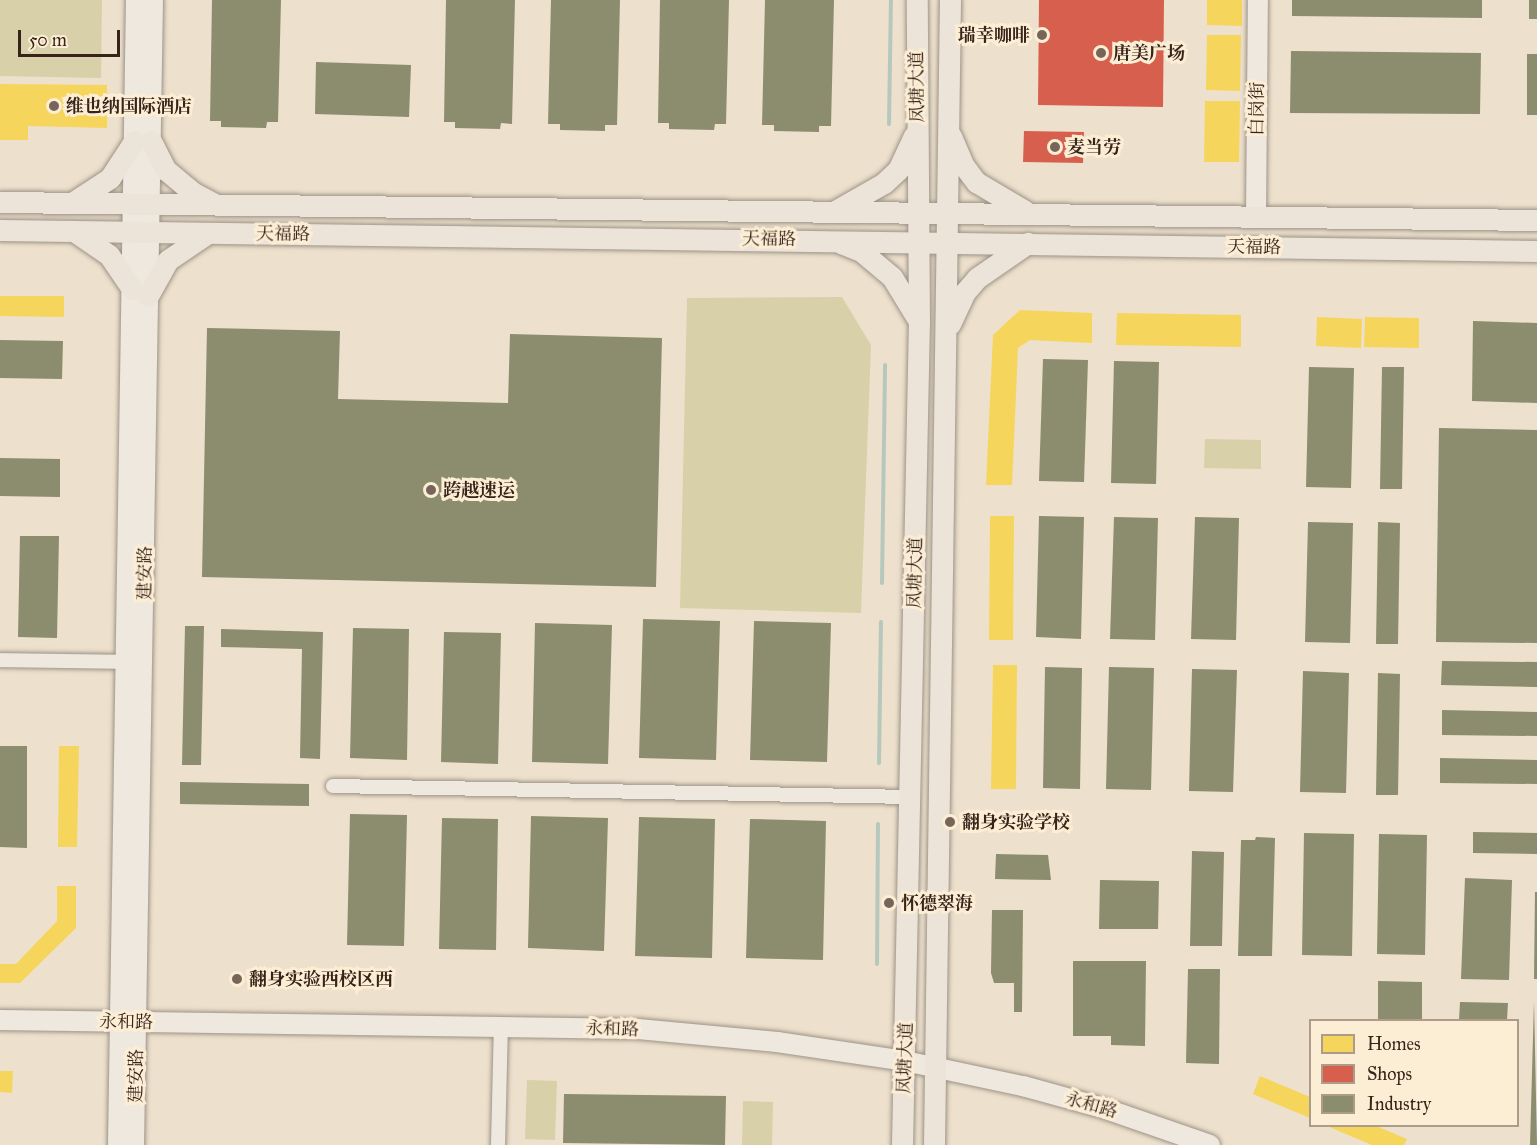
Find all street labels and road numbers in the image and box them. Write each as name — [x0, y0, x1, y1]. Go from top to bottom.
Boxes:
street label: 凤塘大道 — [906, 51, 928, 123]
street label: 白岗街 — [1246, 82, 1268, 136]
street label: 天福路 — [256, 223, 310, 245]
street label: 天福路 — [742, 228, 796, 250]
street label: 天福路 — [1227, 236, 1281, 258]
street label: 凤塘大道 — [904, 537, 926, 609]
street label: 建安路 — [134, 546, 156, 600]
street label: 永和路 — [99, 1011, 153, 1033]
street label: 永和路 — [585, 1017, 639, 1041]
street label: 凤塘大道 — [893, 1022, 917, 1094]
street label: 建安路 — [125, 1049, 147, 1103]
street label: 永和路 — [1062, 1087, 1120, 1123]

